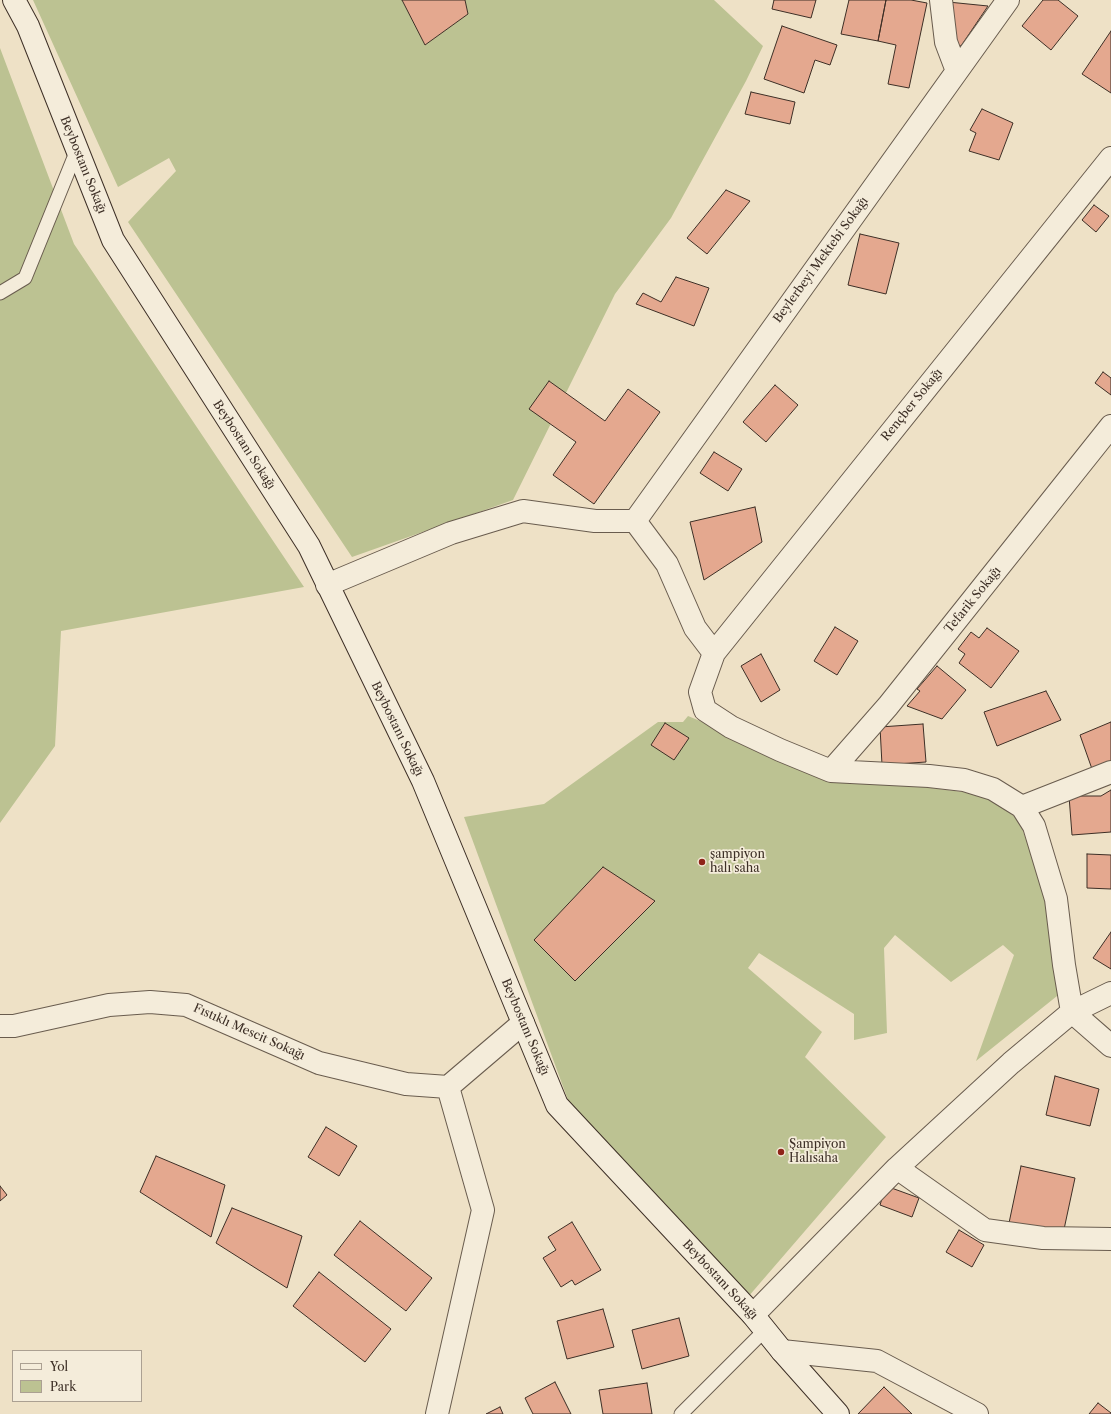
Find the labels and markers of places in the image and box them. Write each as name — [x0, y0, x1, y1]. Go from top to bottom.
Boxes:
place label: şampiyon halı saha — [710, 848, 765, 876]
marker: şampiyon halı saha — [697, 857, 707, 867]
place label: Şampiyon Halısaha — [789, 1138, 846, 1166]
marker: Şampiyon Halısaha — [776, 1147, 786, 1157]

